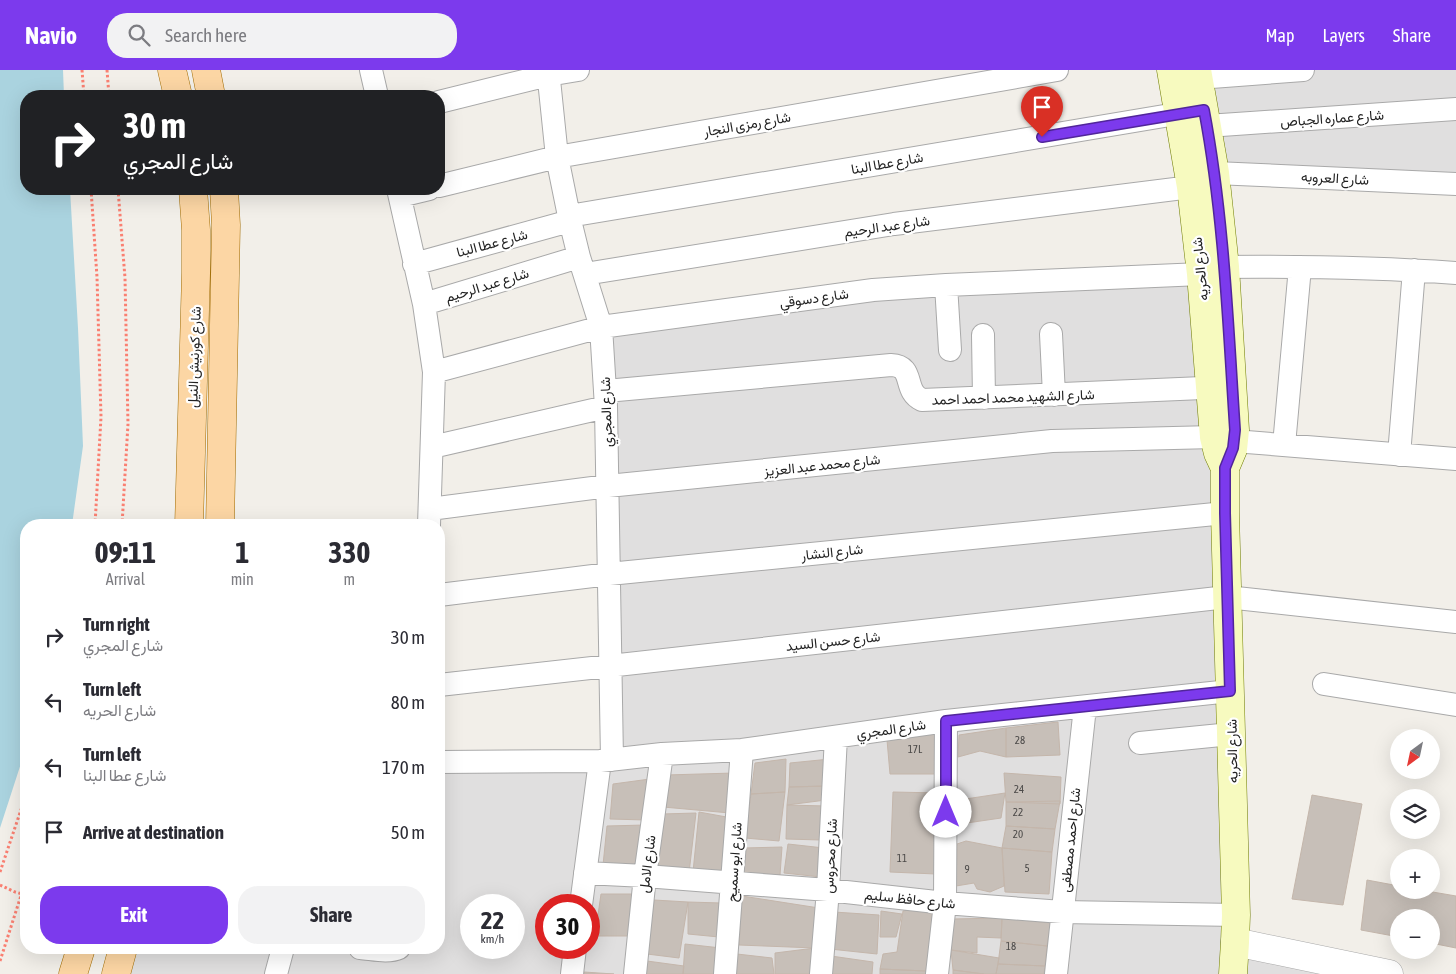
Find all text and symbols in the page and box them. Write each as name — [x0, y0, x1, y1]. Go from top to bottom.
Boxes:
search box — [107, 13, 457, 58]
icon: search — [125, 21, 153, 49]
text: Navio — [25, 22, 77, 49]
text: Search here — [165, 24, 247, 46]
text: Map — [1265, 25, 1294, 46]
text: Layers — [1322, 25, 1365, 46]
text: Share — [1393, 25, 1431, 46]
pin — [1021, 86, 1063, 137]
icon: arrive — [1028, 93, 1056, 121]
text: 30 m — [123, 105, 186, 145]
street label: شارع عماره الجباص — [1280, 106, 1385, 133]
street label: شارع رمزى النجار — [701, 108, 792, 143]
icon: right — [40, 110, 105, 175]
text: شارع المجري — [123, 148, 233, 174]
street label: شارع عطا البنا — [850, 149, 925, 180]
street label: شارع العروبه — [1300, 168, 1369, 191]
street label: شارع عبد الرحيم — [843, 212, 931, 243]
street label: شارع عطا البنا — [455, 226, 530, 263]
street label: شارع الحريه — [1189, 236, 1214, 302]
street label: شارع عبد الرحيم — [443, 265, 532, 308]
street label: شارع دسوقي — [778, 285, 850, 315]
street label: شارع كورنيش النيل — [184, 306, 207, 408]
street label: شارع المجري — [597, 376, 619, 447]
street label: شارع الشهيد محمد احمد احمد — [931, 386, 1095, 411]
street label: شارع محمد عبد العزيز — [762, 451, 881, 482]
text: 09:11 — [94, 535, 156, 569]
text: 1 — [235, 535, 249, 569]
text: 330 — [328, 535, 370, 569]
street label: شارع النشار — [799, 541, 864, 566]
text: Arrival — [106, 570, 145, 588]
text: min — [231, 570, 254, 588]
text: m — [344, 570, 355, 588]
text: Turn right — [83, 613, 150, 635]
icon: right — [40, 623, 68, 651]
text: 30 m — [391, 626, 425, 648]
street label: شارع حسن السيد — [785, 628, 881, 657]
text: شارع المجري — [83, 636, 163, 654]
text: Turn left — [83, 678, 141, 700]
icon: left — [40, 688, 68, 716]
text: 80 m — [391, 691, 425, 713]
text: شارع الحريه — [83, 701, 156, 719]
street label: شارع المجري — [855, 716, 927, 746]
street label: شارع الحريه — [1223, 719, 1244, 783]
north arrow — [1390, 729, 1440, 779]
map controls — [1390, 729, 1440, 959]
house number: 28 — [1015, 734, 1025, 746]
text: Turn left — [83, 743, 141, 765]
house number: 17L — [908, 743, 923, 755]
icon: left — [40, 753, 68, 781]
text: 170 m — [382, 756, 425, 778]
text: شارع عطا البنا — [83, 766, 166, 784]
house number: 24 — [1014, 783, 1024, 795]
position arrow — [919, 785, 971, 837]
street label: شارع احمد مصطفى — [1057, 787, 1086, 893]
button: layers — [1390, 789, 1440, 839]
house number: 22 — [1013, 806, 1023, 818]
icon: arrive — [40, 818, 68, 846]
street label: شارع محروس — [820, 818, 843, 894]
text: Arrive at destination — [83, 821, 224, 843]
text: 50 m — [391, 821, 425, 843]
street label: شارع ابو سميح — [723, 821, 748, 903]
house number: 20 — [1013, 828, 1023, 840]
street label: شارع الامل — [636, 834, 661, 894]
button: + — [1390, 849, 1440, 899]
house number: 11 — [897, 852, 907, 864]
house number: 5 — [1024, 862, 1030, 874]
house number: 9 — [964, 863, 970, 875]
button: Exit — [40, 886, 228, 944]
button: Share — [238, 886, 425, 944]
street label: شارع حافظ سليم — [863, 886, 956, 915]
speed limit sign: 30 — [535, 894, 600, 959]
text: 22 — [481, 906, 504, 934]
button: − — [1390, 909, 1440, 959]
text: km/h — [481, 932, 504, 946]
house number: 18 — [1006, 940, 1016, 952]

